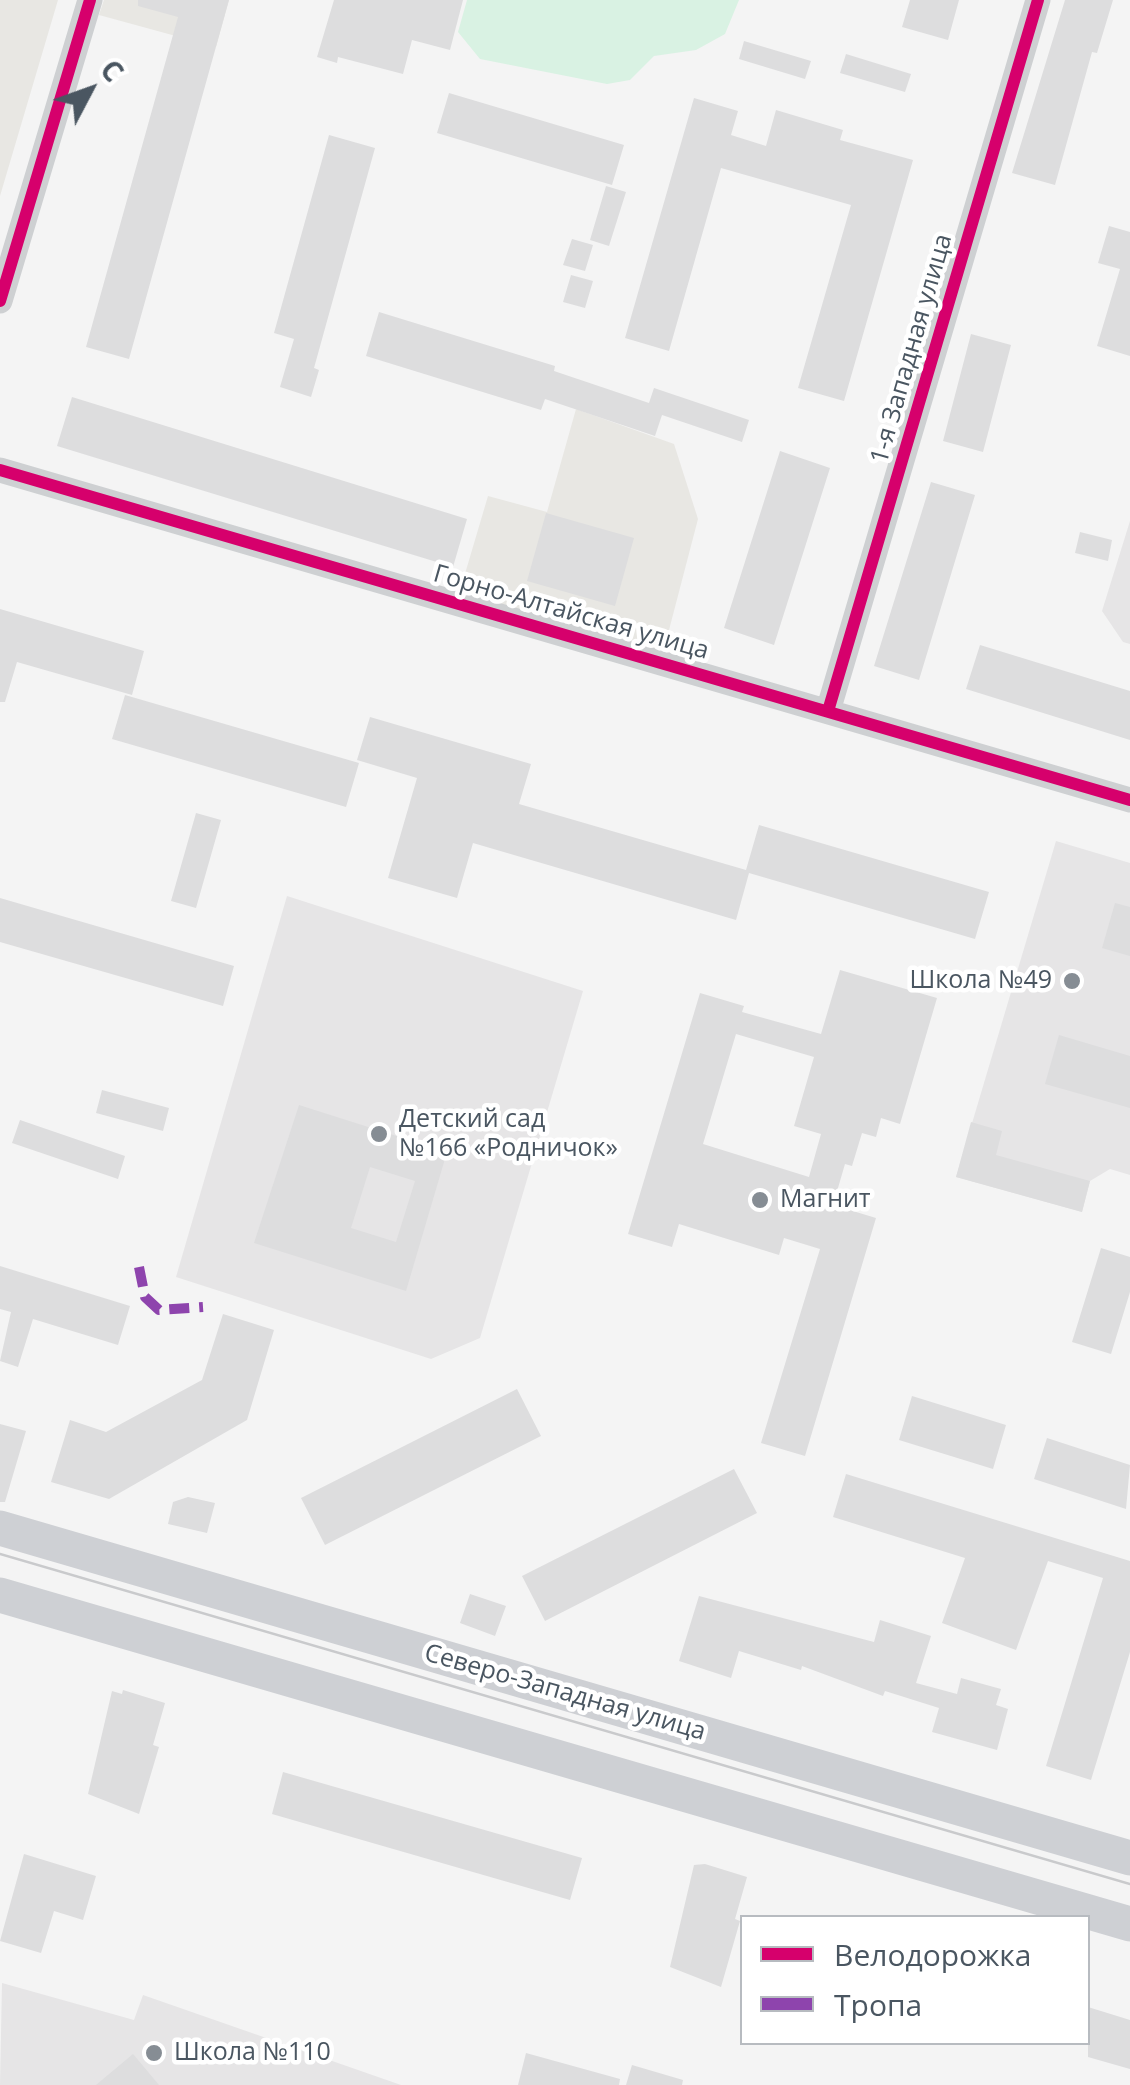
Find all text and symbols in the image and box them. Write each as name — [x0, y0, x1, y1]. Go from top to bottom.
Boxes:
north arrow — [40, 40, 140, 140]
text: С — [92, 51, 133, 90]
street label: 1-я Западная улица — [865, 231, 959, 467]
street label: Горно-Алтайская улица — [430, 559, 712, 667]
place label: Школа №49 — [910, 966, 1052, 996]
marker: Школа №49 — [1061, 970, 1083, 992]
place label: Детский сад №166 «Родничок» — [399, 1105, 618, 1164]
marker: Детский сад №166 «Родничок» — [368, 1123, 390, 1145]
place label: Магнит — [780, 1185, 871, 1215]
marker: Магнит — [749, 1189, 771, 1211]
street label: Северо-Западная улица — [421, 1638, 709, 1748]
legend — [740, 1915, 1090, 2045]
text: Велодорожка — [834, 1934, 1031, 1975]
text: Тропа — [834, 1984, 922, 2025]
place label: Школа №110 — [174, 2038, 331, 2068]
marker: Школа №110 — [143, 2042, 165, 2064]

